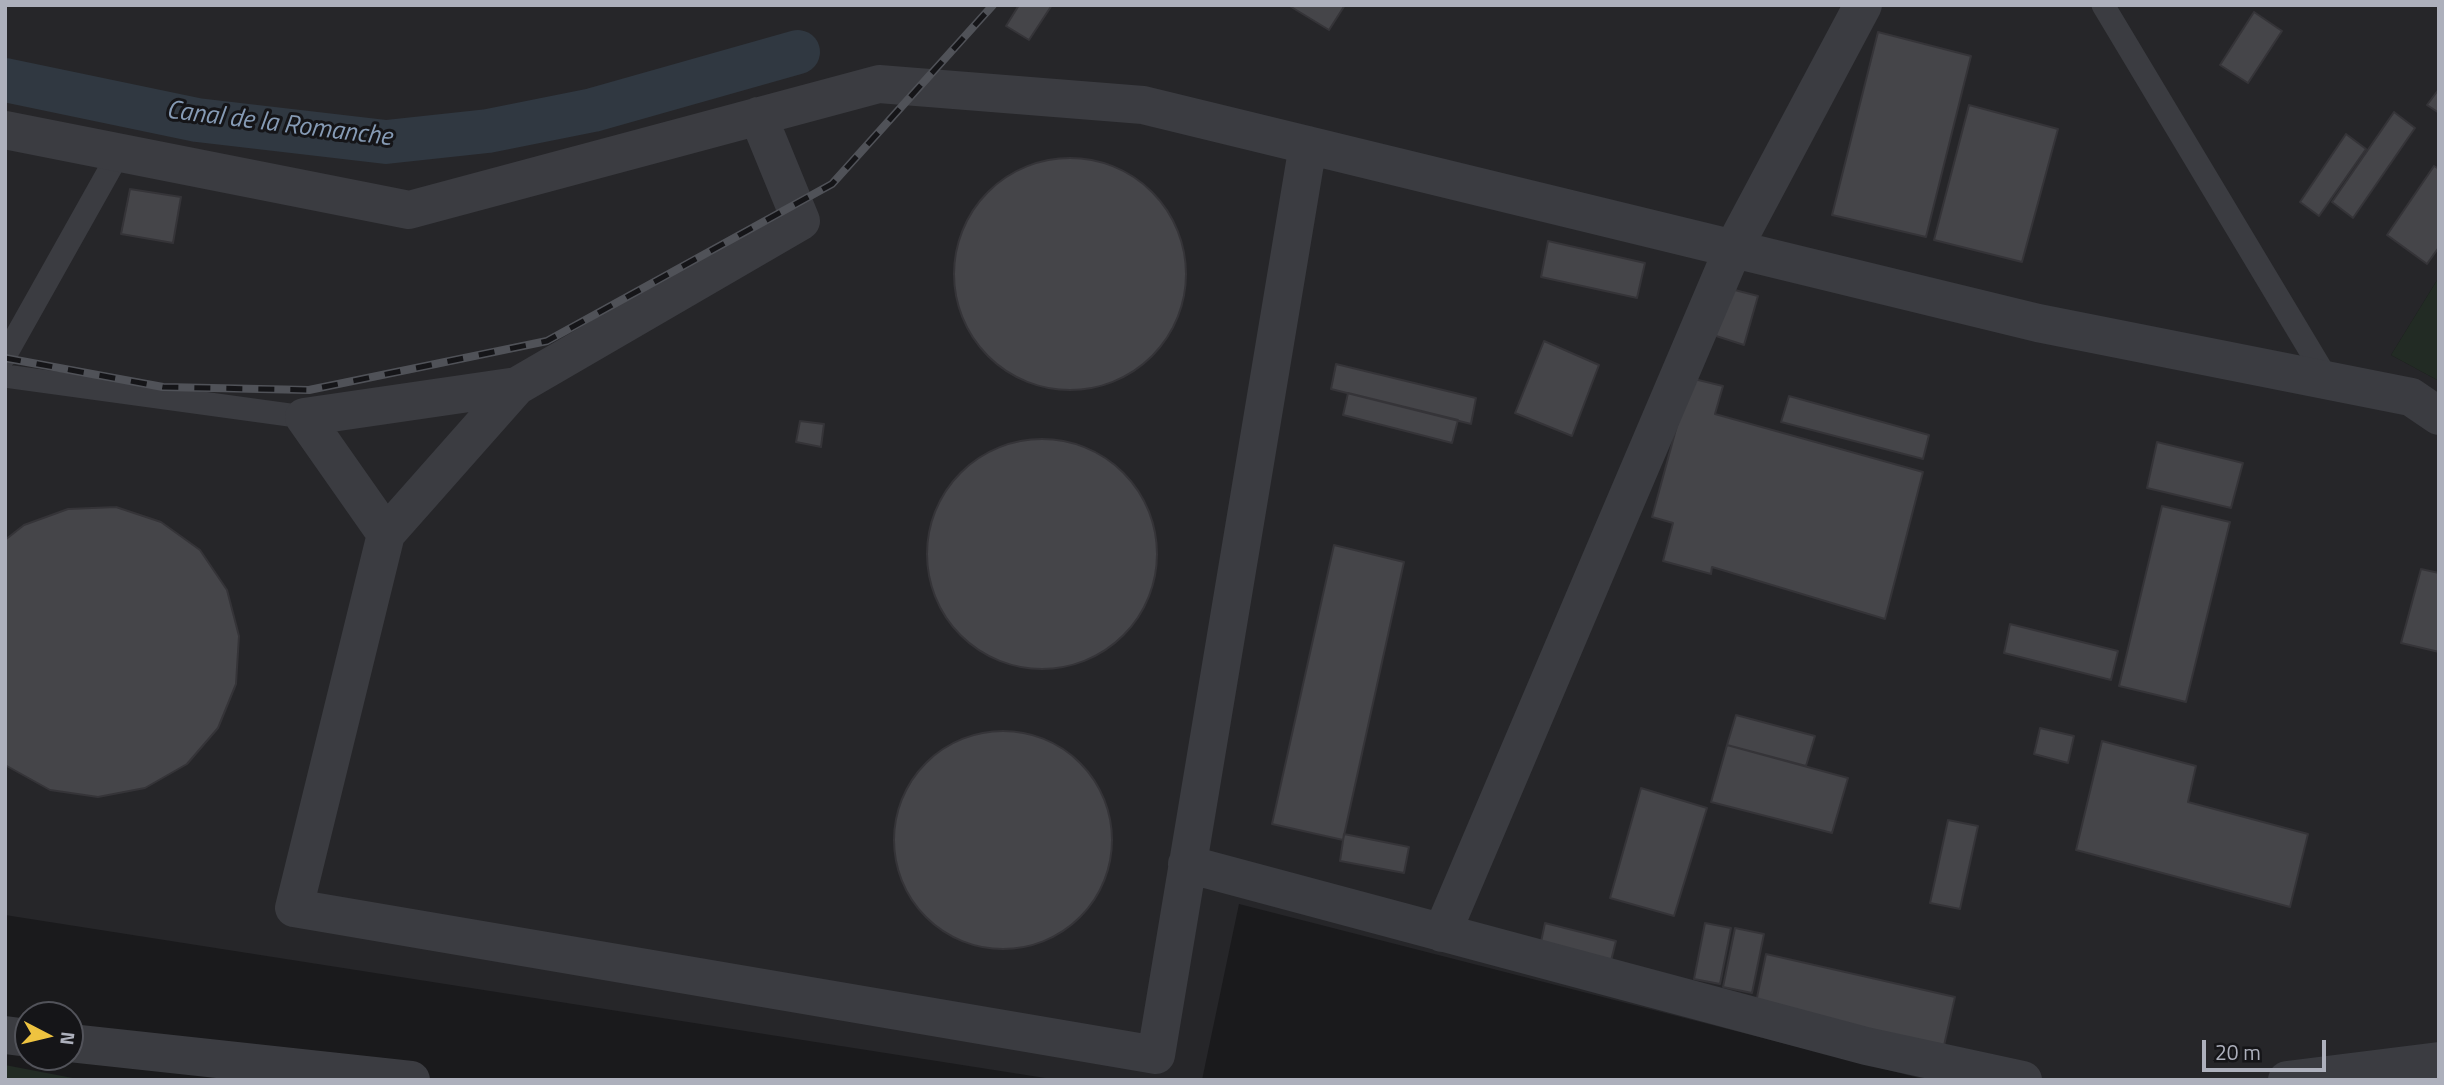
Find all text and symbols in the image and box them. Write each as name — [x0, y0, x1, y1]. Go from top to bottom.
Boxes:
water label: Canal de la Romanche — [164, 96, 394, 154]
north arrow — [14, 1001, 84, 1071]
scale bar — [2206, 1026, 2330, 1070]
text: N — [53, 1030, 84, 1047]
text: 20 m — [2215, 1036, 2261, 1068]

